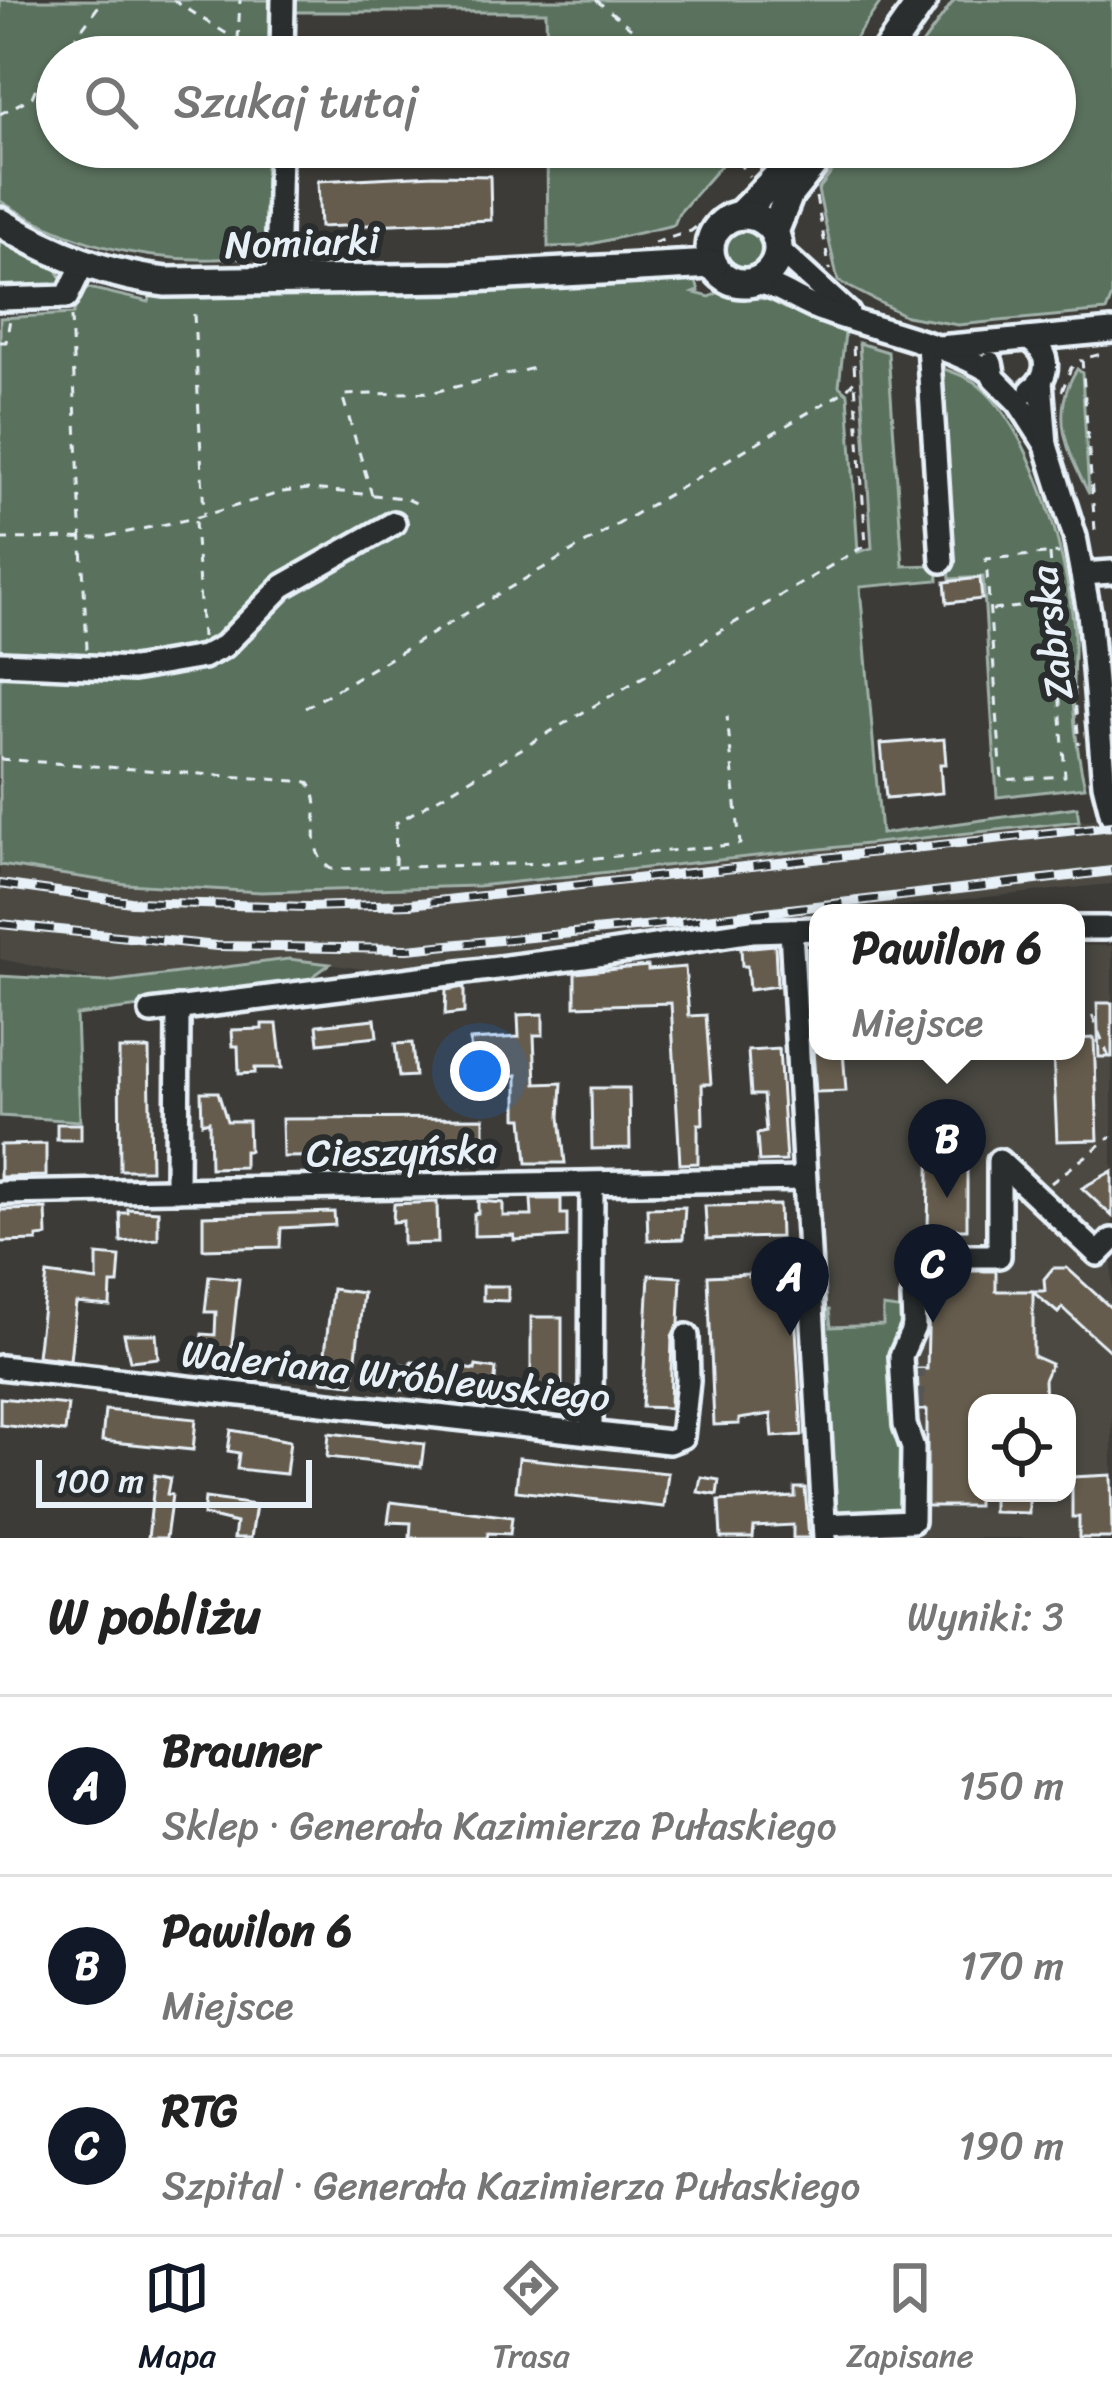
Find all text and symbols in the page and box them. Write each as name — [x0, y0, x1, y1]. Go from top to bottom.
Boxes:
search box — [36, 36, 1076, 168]
text: Szukaj tutaj — [174, 62, 418, 142]
icon: search — [78, 69, 144, 135]
street label: Nomiarki — [224, 205, 382, 279]
street label: Zabrska — [1009, 562, 1093, 704]
popup — [809, 904, 1085, 1060]
text: Pawilon 6 — [852, 908, 1042, 988]
text: Miejsce — [852, 988, 983, 1057]
your location — [450, 1041, 510, 1101]
pin: B — [908, 1099, 986, 1198]
street label: Cieszyńska — [306, 1115, 498, 1187]
pin: C — [894, 1224, 972, 1323]
pin: A — [751, 1237, 829, 1336]
street label: Waleriana Wróblewskiego — [178, 1318, 614, 1432]
map controls — [968, 1394, 1076, 1502]
button: locate — [968, 1394, 1076, 1502]
text: 100 m — [54, 1452, 144, 1510]
scale bar — [36, 1454, 312, 1507]
text: W pobliżu — [48, 1571, 261, 1661]
text: Wyniki: 3 — [907, 1582, 1064, 1651]
text: Brauner — [162, 1711, 320, 1791]
text: A — [74, 1751, 100, 1820]
text: 150 m — [959, 1751, 1064, 1820]
text: Sklep · Generała Kazimierza Pułaskiego — [162, 1791, 837, 1860]
text: Pawilon 6 — [162, 1891, 352, 1971]
text: B — [75, 1931, 99, 2000]
text: 170 m — [960, 1931, 1064, 2000]
text: Miejsce — [162, 1971, 294, 2040]
text: RTG — [162, 2071, 239, 2151]
text: C — [75, 2111, 99, 2180]
text: 190 m — [959, 2111, 1064, 2180]
text: Szpital · Generała Kazimierza Pułaskiego — [162, 2151, 860, 2220]
tab: Mapa — [138, 2255, 216, 2385]
tab: Trasa — [492, 2255, 570, 2385]
tab: Zapisane — [846, 2255, 974, 2385]

